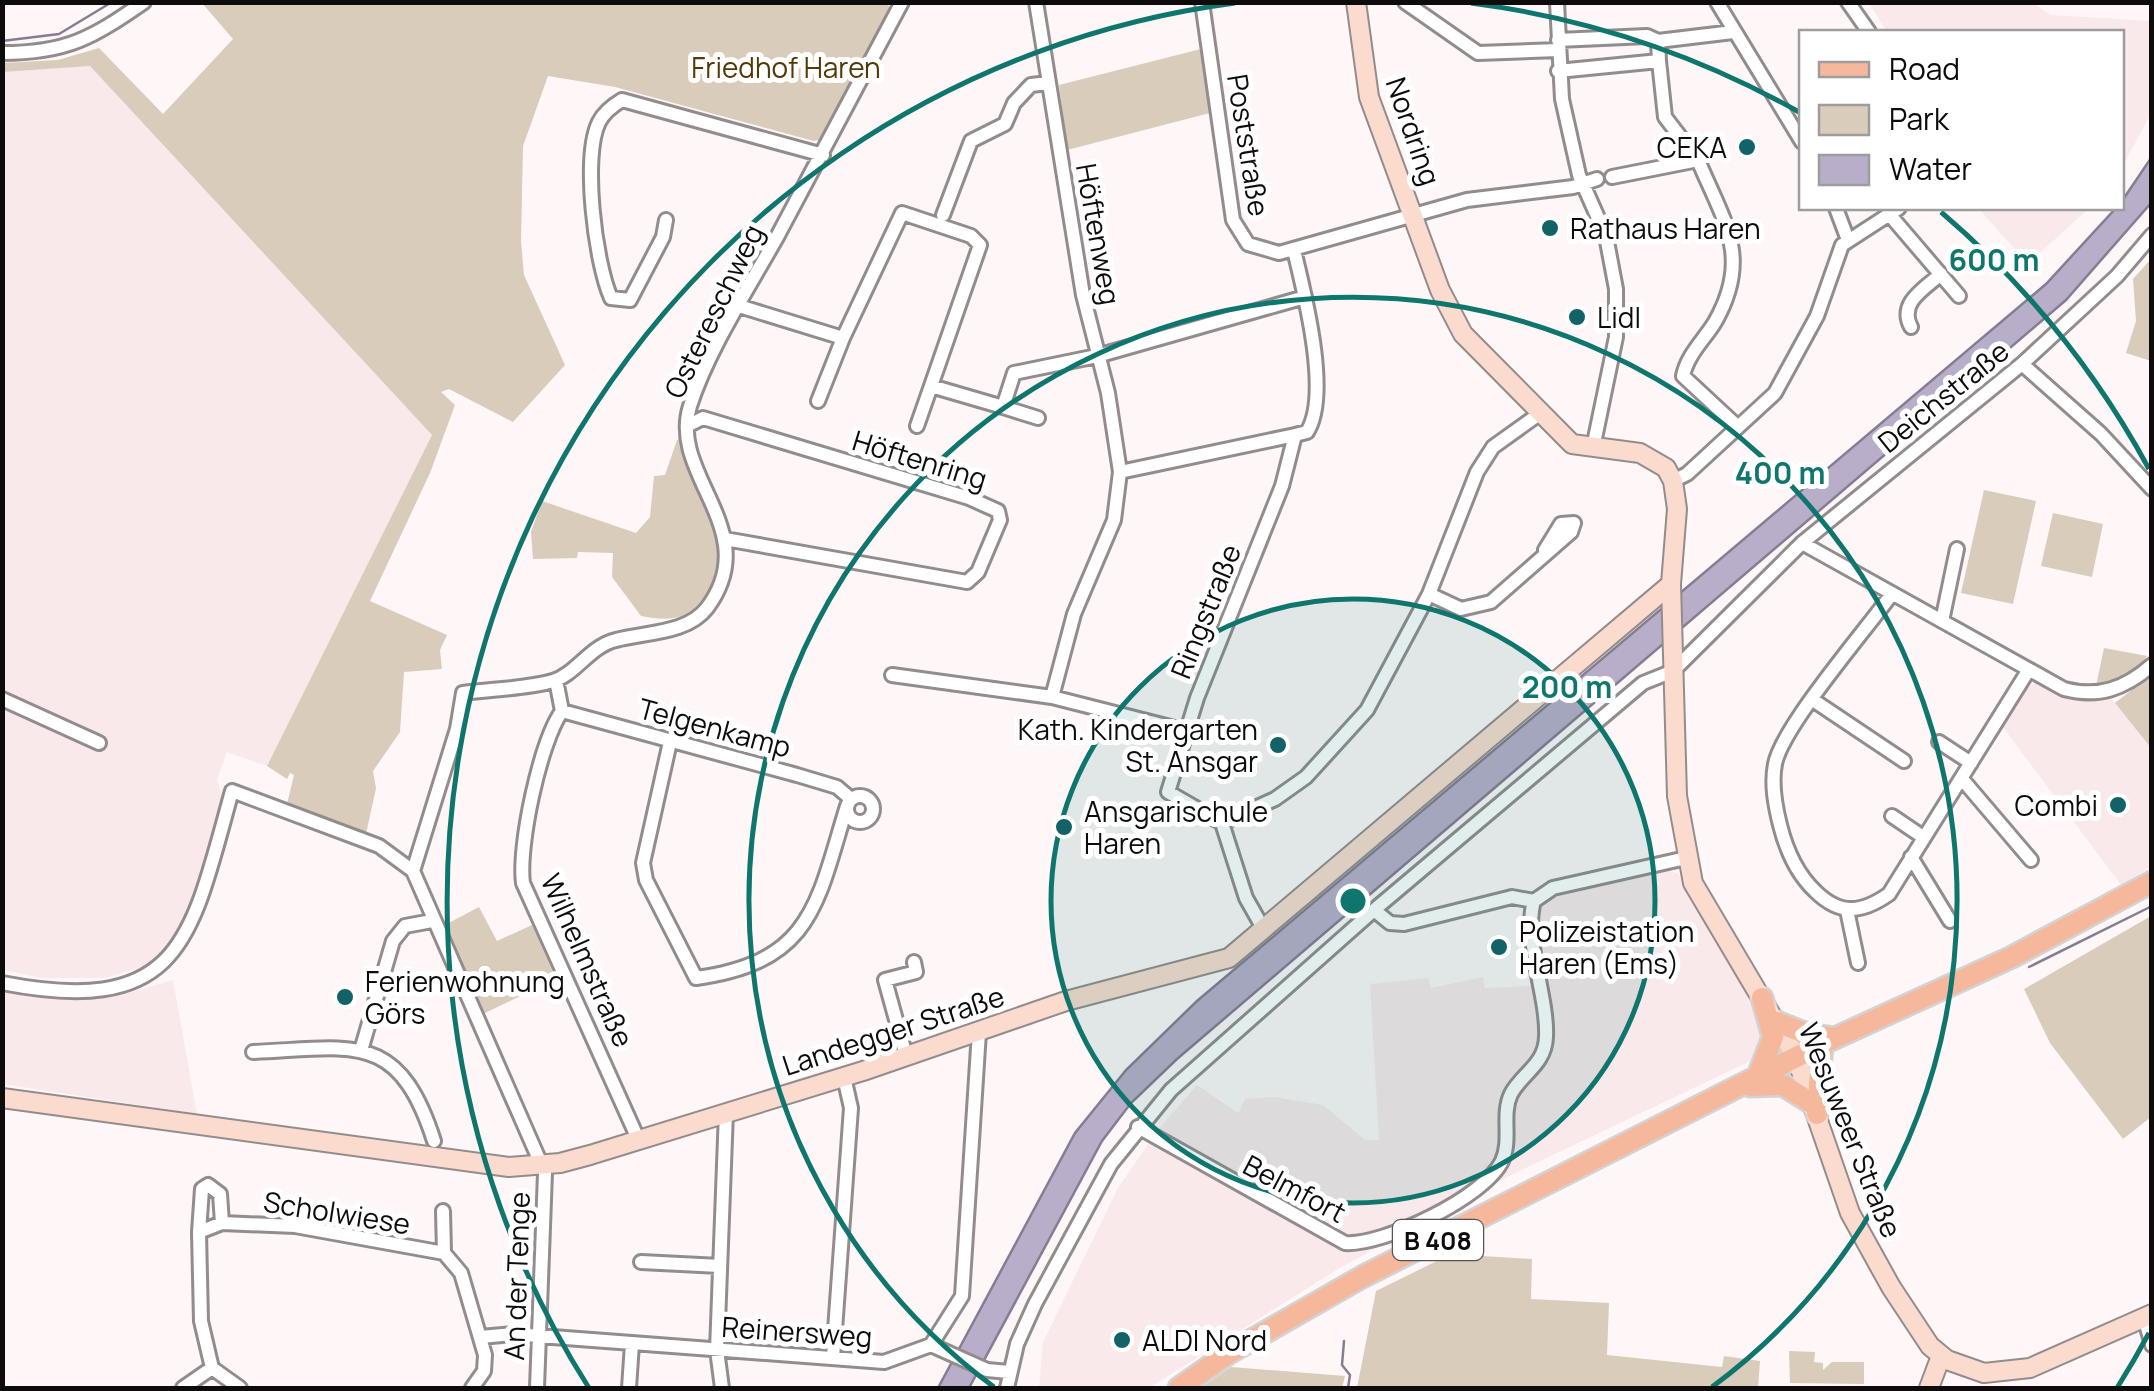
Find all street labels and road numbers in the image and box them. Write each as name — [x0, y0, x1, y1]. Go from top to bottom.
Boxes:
street label: Poststraße — [1219, 71, 1279, 219]
street label: Nordring — [1378, 72, 1450, 190]
street label: Höftenweg — [1068, 160, 1130, 308]
street label: Ostereschweg — [655, 218, 771, 404]
street label: Deichstraße — [1870, 332, 2016, 460]
street label: Höftenring — [848, 421, 992, 497]
street label: Ringstraße — [1161, 538, 1249, 684]
street label: Telgenkamp — [635, 688, 795, 766]
street label: Wilhelmstraße — [533, 867, 643, 1053]
street label: Landegger Straße — [777, 976, 1009, 1084]
street label: Wesuweer Straße — [1791, 1017, 1911, 1243]
street label: Belmfort — [1237, 1145, 1353, 1231]
street label: Scholwiese — [261, 1182, 413, 1242]
street label: An der Tenge — [494, 1191, 538, 1361]
road number: B 408 — [1393, 1220, 1483, 1260]
street label: Reinersweg — [720, 1307, 874, 1355]

